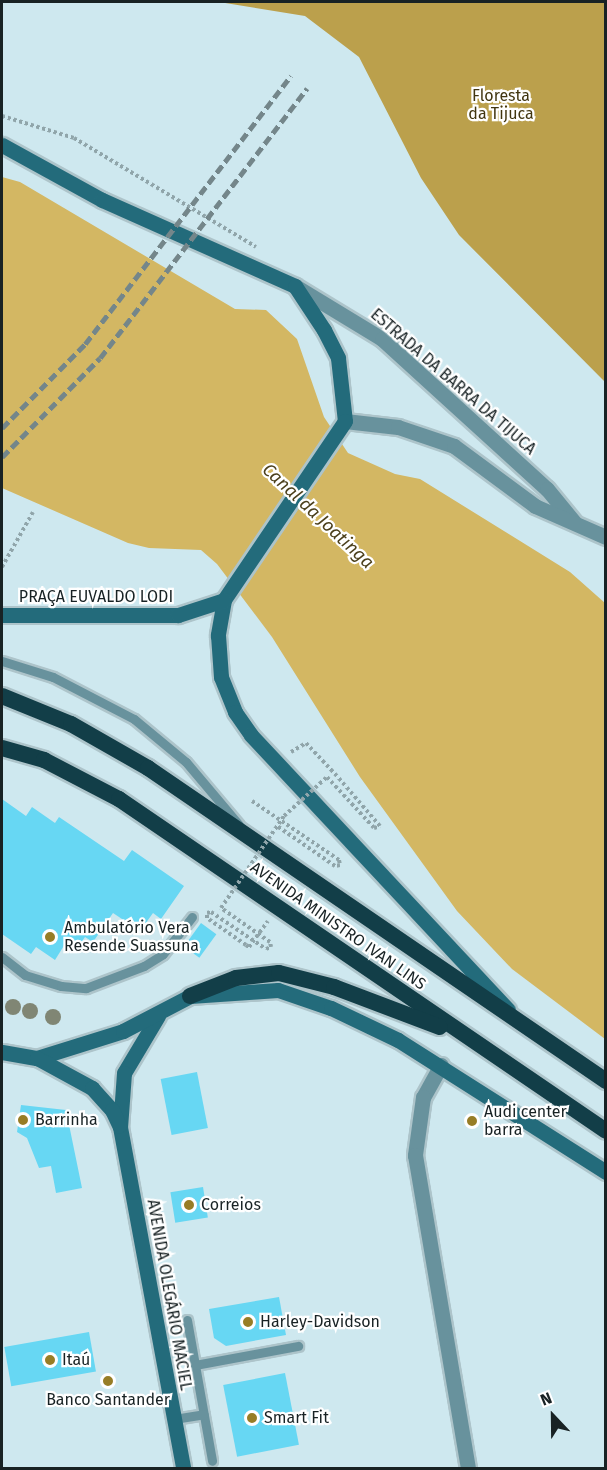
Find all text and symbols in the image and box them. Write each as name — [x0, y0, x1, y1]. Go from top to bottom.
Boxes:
park label: Floresta da Tijuca — [468, 86, 534, 124]
street label: ESTRADA DA BARRA DA TIJUCA — [366, 305, 540, 459]
water label: Canal da Joatinga — [258, 459, 378, 573]
street label: PRAÇA EUVALDO LODI — [19, 587, 173, 607]
street label: AVENIDA MINISTRO IVAN LINS — [246, 858, 430, 994]
place label: Ambulatório Vera Resende Suassuna — [64, 918, 199, 956]
marker: Ambulatório Vera Resende Suassuna — [41, 928, 59, 946]
place label: Audi center barra — [484, 1102, 567, 1140]
place label: Barrinha — [35, 1110, 98, 1130]
marker: Barrinha — [16, 1113, 30, 1127]
marker: Audi center barra — [465, 1114, 479, 1128]
place label: Correios — [201, 1195, 261, 1215]
street label: AVENIDA OLEGÁRIO MACIEL — [143, 1198, 195, 1392]
marker: Correios — [182, 1198, 196, 1212]
place label: Harley-Davidson — [260, 1312, 380, 1332]
marker: Harley-Davidson — [241, 1315, 255, 1329]
place label: Itaú — [62, 1350, 90, 1370]
marker: Itaú — [43, 1353, 57, 1367]
marker: Banco Santander — [101, 1374, 115, 1388]
north arrow — [523, 1386, 583, 1446]
text: N — [538, 1388, 555, 1410]
place label: Banco Santander — [46, 1390, 170, 1410]
place label: Smart Fit — [264, 1408, 329, 1428]
marker: Smart Fit — [245, 1411, 259, 1425]

